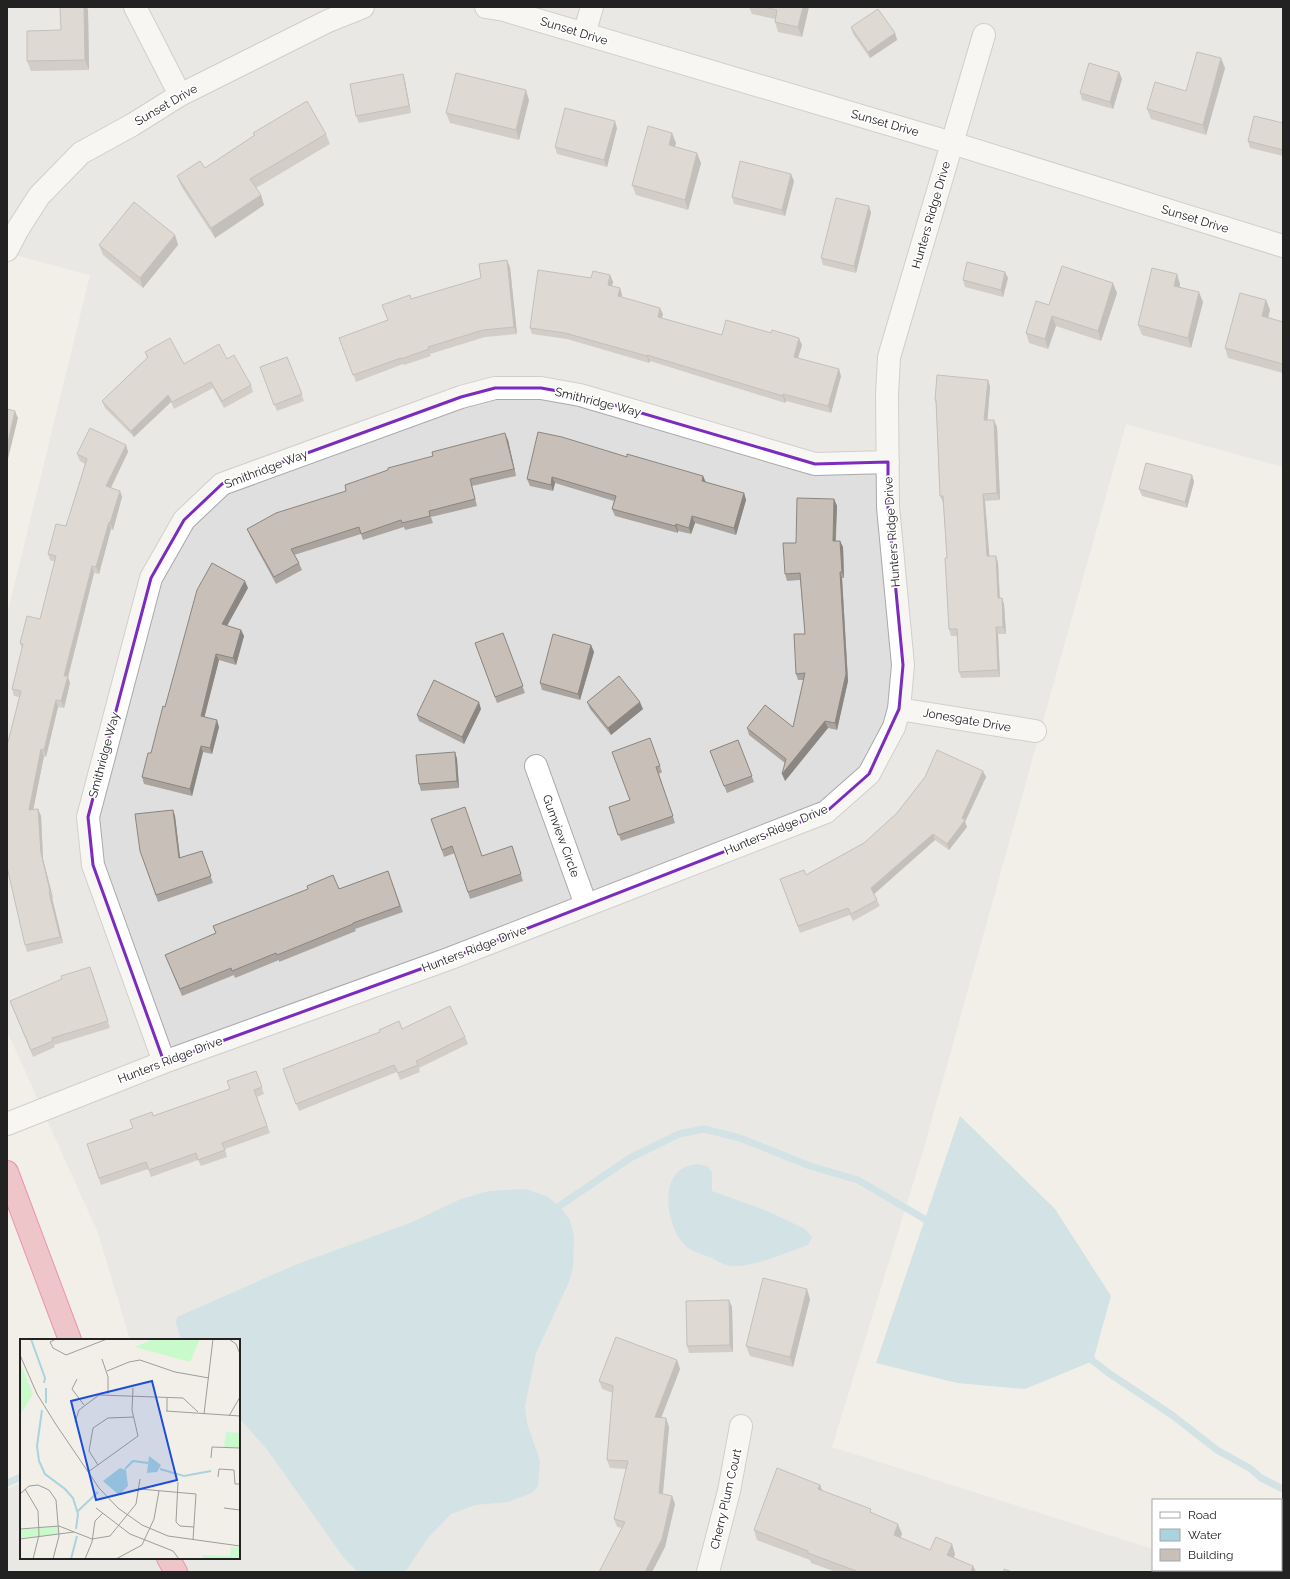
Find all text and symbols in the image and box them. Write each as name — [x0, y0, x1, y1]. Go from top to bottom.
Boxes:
street label: Sunset Drive — [539, 14, 609, 48]
street label: Sunset Drive — [132, 81, 200, 129]
street label: Sunset Drive — [849, 107, 921, 139]
street label: Hunters Ridge Drive — [909, 160, 953, 270]
street label: Sunset Drive — [1160, 202, 1230, 236]
street label: Smithridge Way — [554, 385, 643, 420]
street label: Smithridge Way — [222, 447, 310, 491]
street label: Hunters Ridge Drive — [881, 476, 903, 588]
street label: Jonesgate Drive — [922, 705, 1012, 735]
street label: Smithridge Way — [86, 710, 122, 799]
street label: Gumview Circle — [540, 793, 582, 879]
street label: Hunters Ridge Drive — [722, 802, 830, 858]
street label: Hunters Ridge Drive — [420, 923, 528, 975]
street label: Hunters Ridge Drive — [116, 1034, 224, 1086]
inset map — [20, 1339, 240, 1559]
street label: Cherry Plum Court — [708, 1447, 744, 1551]
legend — [1152, 1499, 1282, 1571]
text: Road — [1188, 1508, 1217, 1522]
text: Water — [1188, 1528, 1222, 1542]
text: Building — [1188, 1548, 1234, 1562]

